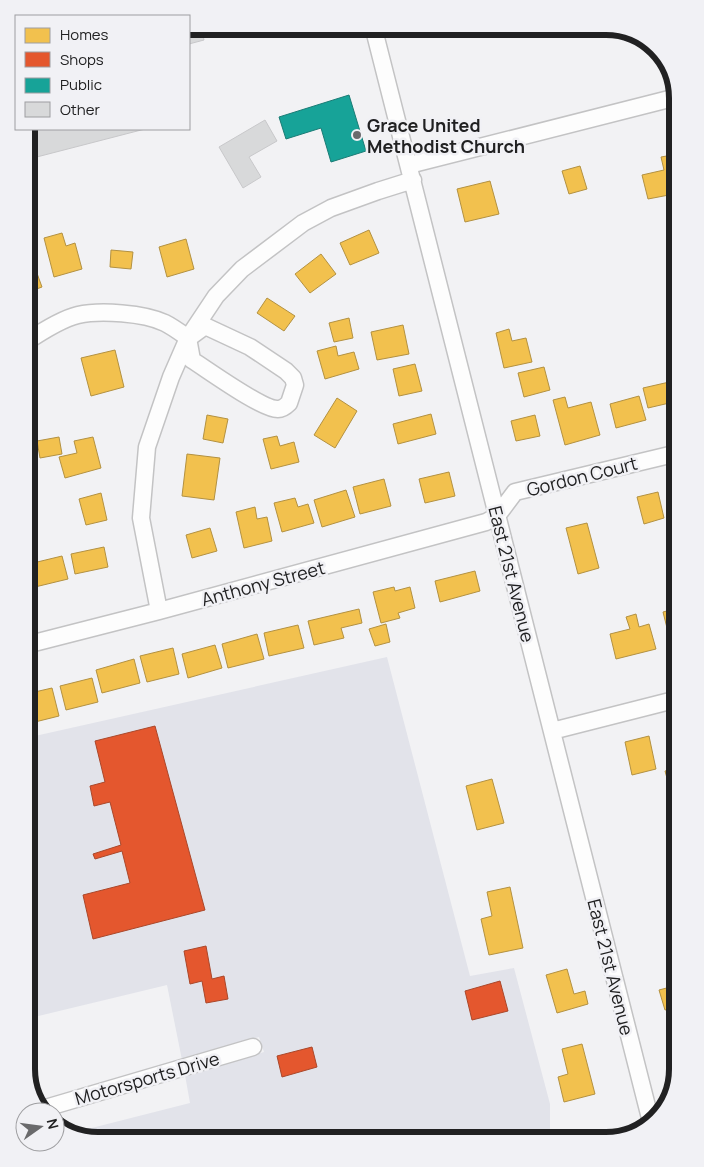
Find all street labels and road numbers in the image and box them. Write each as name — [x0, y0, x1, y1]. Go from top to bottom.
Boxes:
street label: Gordon Court — [524, 451, 640, 501]
street label: East 21st Avenue — [483, 503, 541, 645]
street label: Anthony Street — [199, 555, 327, 611]
street label: East 21st Avenue — [582, 896, 640, 1038]
street label: Motorsports Drive — [72, 1046, 222, 1110]

